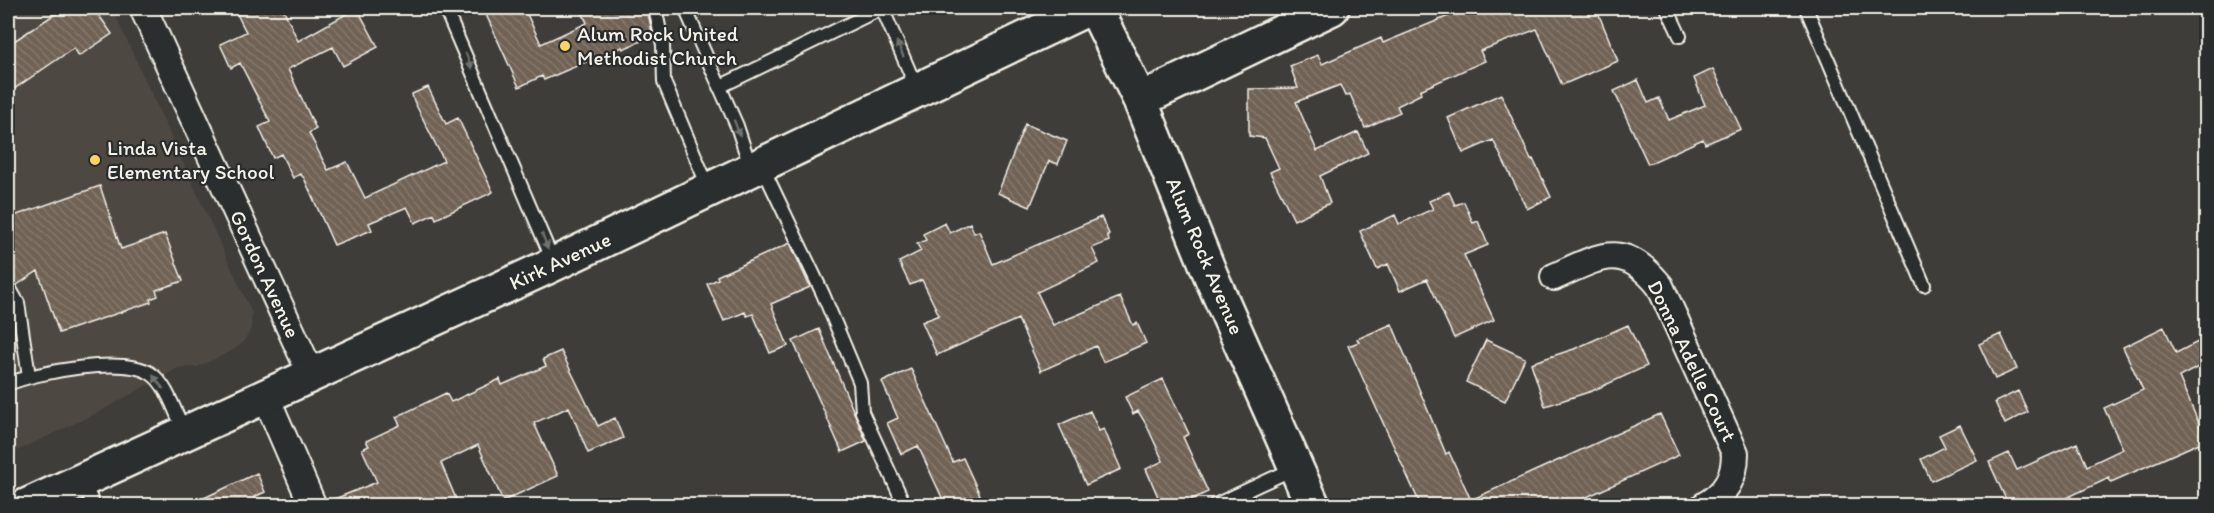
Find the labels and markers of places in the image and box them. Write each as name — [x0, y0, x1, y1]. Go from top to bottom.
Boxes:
place label: Alum Rock United Methodist Church — [577, 21, 739, 70]
marker: Alum Rock United Methodist Church — [558, 39, 572, 53]
place label: Linda Vista Elementary School — [107, 135, 275, 184]
marker: Linda Vista Elementary School — [88, 153, 102, 167]

